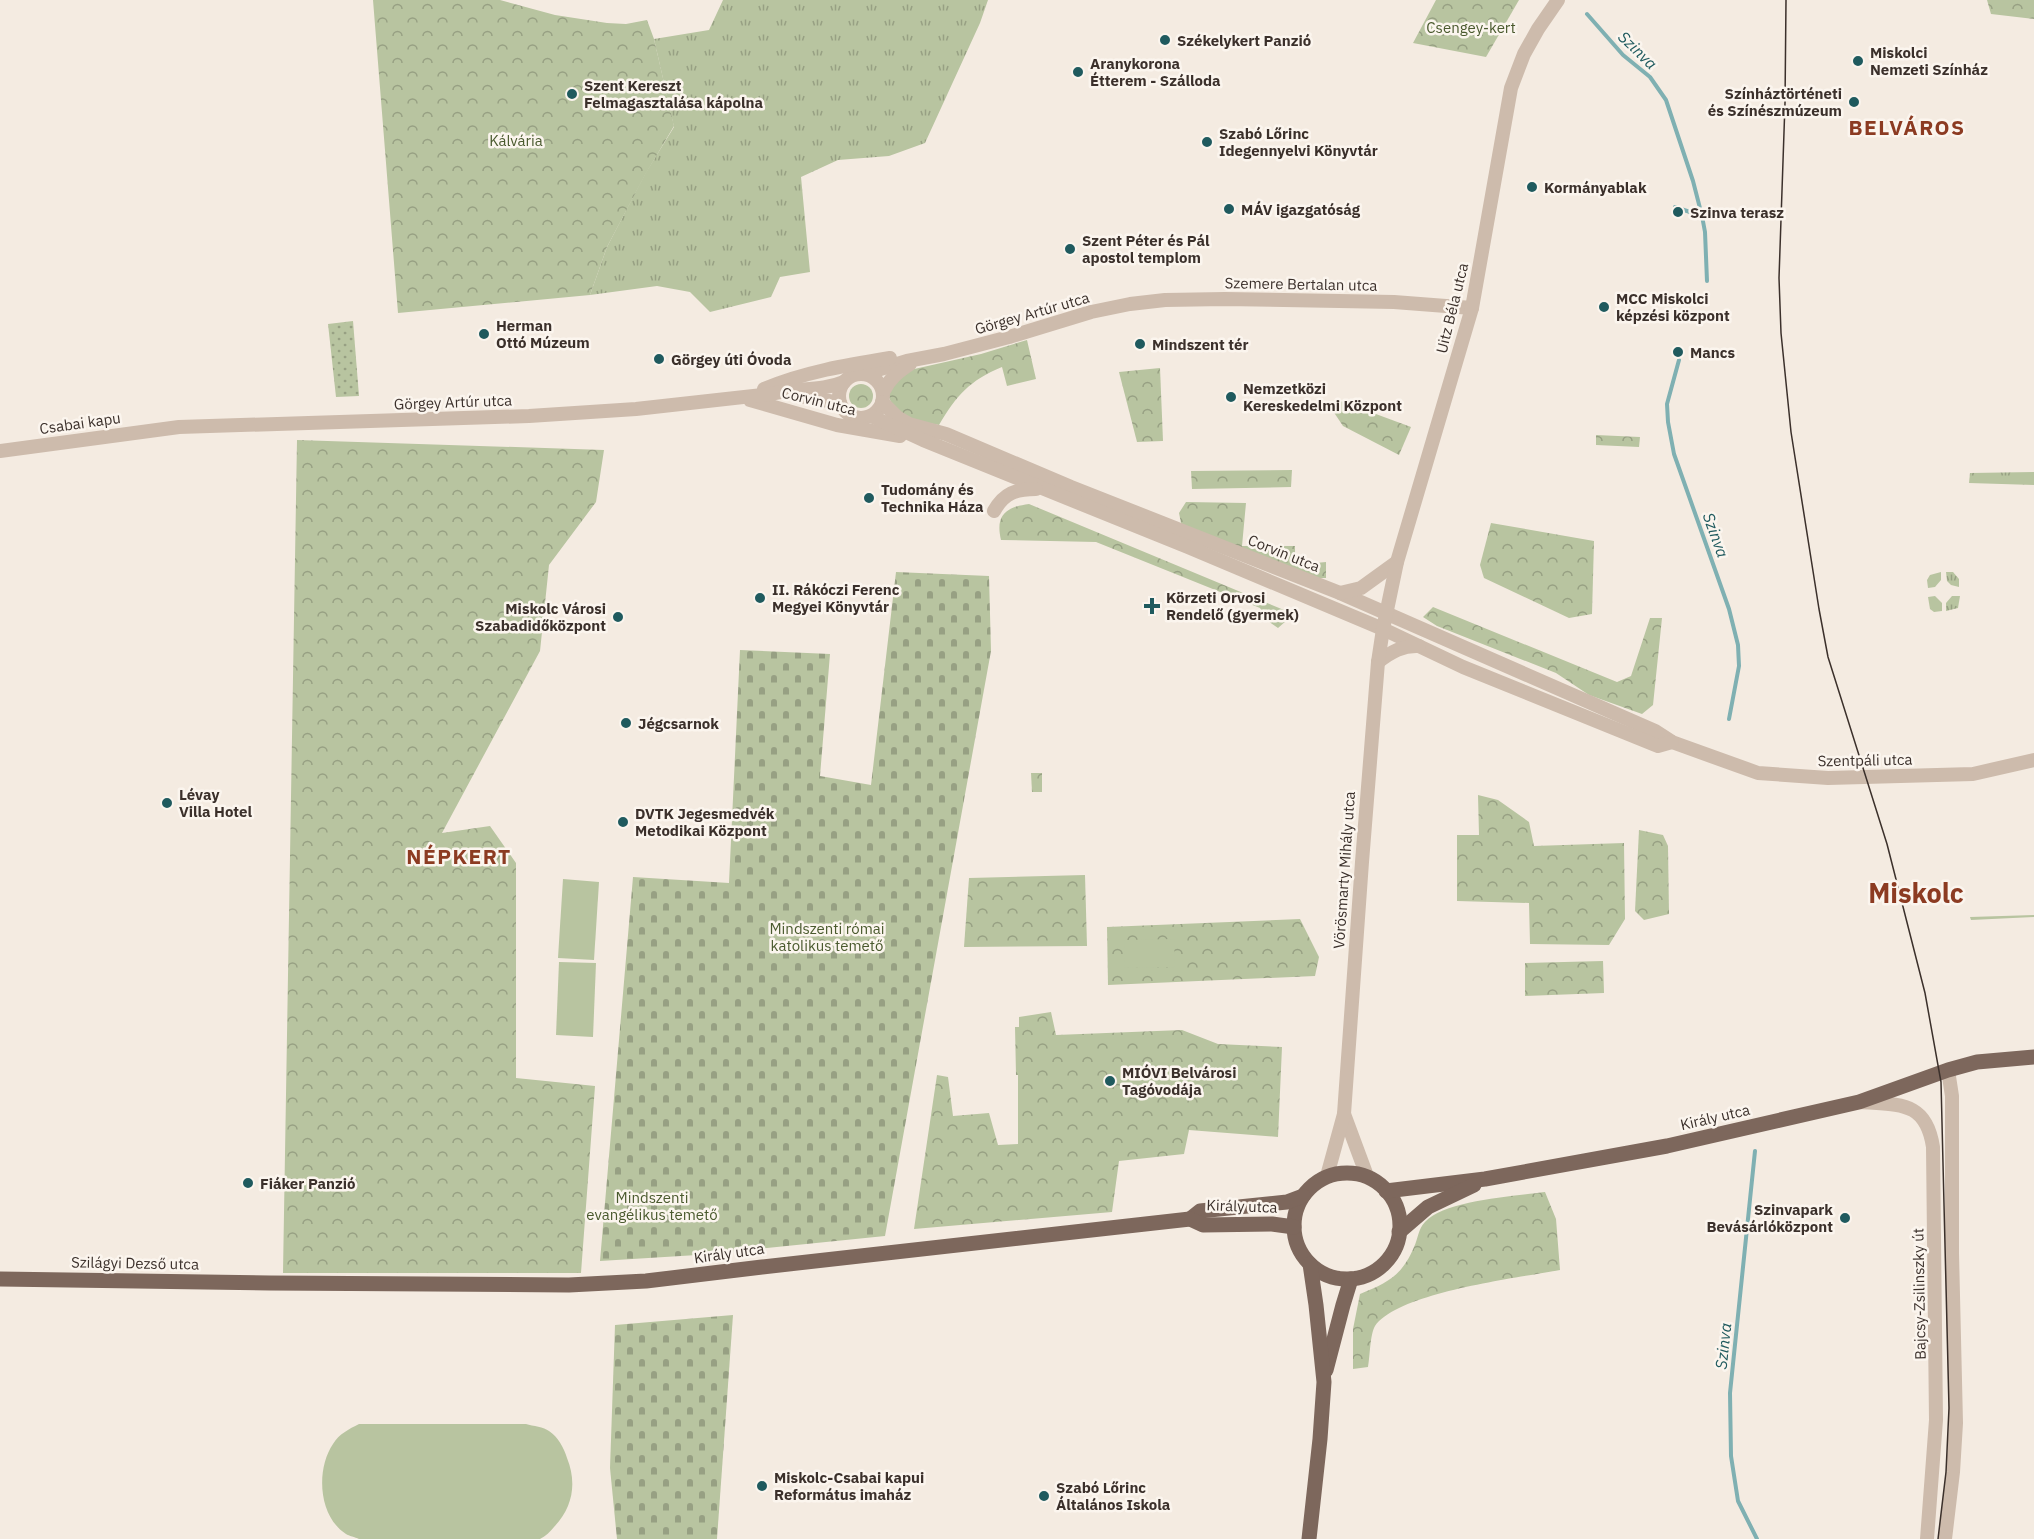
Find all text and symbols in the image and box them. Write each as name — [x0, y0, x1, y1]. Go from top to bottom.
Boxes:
park label: Csengey-kert — [1426, 18, 1516, 37]
water label: Szinva — [1614, 27, 1662, 73]
place label: Székelykert Panzió — [1177, 31, 1311, 50]
marker: Székelykert Panzió — [1158, 33, 1172, 47]
place label: Miskolci Nemzeti Színház — [1870, 43, 1988, 79]
place label: Aranykorona Étterem - Szálloda — [1090, 54, 1221, 90]
marker: Miskolci Nemzeti Színház — [1851, 54, 1865, 68]
marker: Aranykorona Étterem - Szálloda — [1071, 65, 1085, 79]
place label: Szent Kereszt Felmagasztalása kápolna — [584, 76, 763, 112]
place label: Színháztörténeti és Színészmúzeum — [1708, 84, 1842, 120]
marker: Szent Kereszt Felmagasztalása kápolna — [565, 87, 579, 101]
marker: Színháztörténeti és Színészmúzeum — [1847, 95, 1861, 109]
district label: BELVÁROS — [1848, 113, 1966, 141]
place label: Szabó Lőrinc Idegennyelvi Könyvtár — [1219, 124, 1378, 160]
park label: Kálvária — [489, 131, 543, 150]
marker: Szabó Lőrinc Idegennyelvi Könyvtár — [1200, 135, 1214, 149]
place label: Kormányablak — [1544, 178, 1647, 197]
marker: Kormányablak — [1525, 180, 1539, 194]
place label: MÁV igazgatóság — [1241, 200, 1361, 219]
marker: MÁV igazgatóság — [1222, 202, 1236, 216]
place label: Szinva terasz — [1690, 203, 1784, 222]
marker: Szinva terasz — [1671, 205, 1685, 219]
place label: Szent Péter és Pál apostol templom — [1082, 231, 1210, 267]
marker: Szent Péter és Pál apostol templom — [1063, 242, 1077, 256]
street label: Uitz Béla utca — [1432, 261, 1472, 355]
street label: Szemere Bertalan utca — [1225, 273, 1377, 295]
street label: Görgey Artúr utca — [973, 288, 1091, 338]
place label: MCC Miskolci képzési központ — [1616, 289, 1730, 325]
marker: MCC Miskolci képzési központ — [1597, 300, 1611, 314]
place label: Herman Ottó Múzeum — [496, 316, 590, 352]
marker: Herman Ottó Múzeum — [477, 327, 491, 341]
place label: Mindszent tér — [1152, 335, 1248, 354]
marker: Mindszent tér — [1133, 337, 1147, 351]
place label: Mancs — [1690, 343, 1736, 362]
marker: Mancs — [1671, 345, 1685, 359]
place label: Görgey úti Óvoda — [671, 350, 792, 369]
marker: Görgey úti Óvoda — [652, 352, 666, 366]
place label: Nemzetközi Kereskedelmi Központ — [1243, 379, 1402, 415]
street label: Corvin utca — [780, 383, 858, 419]
street label: Görgey Artúr utca — [394, 390, 512, 414]
marker: Nemzetközi Kereskedelmi Központ — [1224, 390, 1238, 404]
street label: Csabai kapu — [38, 408, 122, 438]
place label: Tudomány és Technika Háza — [881, 480, 984, 516]
marker: Tudomány és Technika Háza — [862, 491, 876, 505]
water label: Szinva — [1699, 510, 1733, 560]
street label: Corvin utca — [1245, 530, 1323, 576]
place label: II. Rákóczi Ferenc Megyei Könyvtár — [772, 580, 900, 616]
place label: Körzeti Orvosi Rendelő (gyermek) — [1166, 588, 1299, 624]
marker: II. Rákóczi Ferenc Megyei Könyvtár — [753, 591, 767, 605]
marker: Körzeti Orvosi Rendelő (gyermek) — [1143, 597, 1161, 615]
place label: Miskolc Városi Szabadidőközpont — [475, 599, 606, 635]
marker: Miskolc Városi Szabadidőközpont — [611, 610, 625, 624]
place label: Jégcsarnok — [638, 714, 719, 733]
marker: Jégcsarnok — [619, 716, 633, 730]
street label: Szentpáli utca — [1817, 750, 1913, 770]
place label: Lévay Villa Hotel — [179, 785, 252, 821]
street label: Vörösmarty Mihály utca — [1329, 791, 1359, 949]
marker: Lévay Villa Hotel — [160, 796, 174, 810]
place label: DVTK Jegesmedvék Metodikai Központ — [635, 804, 775, 840]
marker: DVTK Jegesmedvék Metodikai Központ — [616, 815, 630, 829]
district label: NÉPKERT — [406, 842, 512, 870]
district label: Miskolc — [1868, 875, 1964, 910]
park label: Mindszenti római katolikus temető — [769, 919, 885, 955]
place label: MIÓVI Belvárosi Tagóvodája — [1122, 1063, 1236, 1099]
marker: MIÓVI Belvárosi Tagóvodája — [1103, 1074, 1117, 1088]
street label: Király utca — [1678, 1100, 1752, 1134]
place label: Fiáker Panzió — [260, 1174, 356, 1193]
marker: Fiáker Panzió — [241, 1176, 255, 1190]
park label: Mindszenti evangélikus temető — [586, 1188, 718, 1224]
street label: Király utca — [1206, 1195, 1278, 1217]
place label: Szinvapark Bevásárlóközpont — [1706, 1200, 1833, 1236]
marker: Szinvapark Bevásárlóközpont — [1838, 1211, 1852, 1225]
street label: Bajcsy-Zsilinszky út — [1908, 1228, 1930, 1360]
street label: Király utca — [693, 1239, 765, 1267]
street label: Szilágyi Dezső utca — [71, 1252, 199, 1274]
water label: Szinva — [1711, 1322, 1735, 1370]
place label: Miskolc-Csabai kapui Református imaház — [774, 1468, 924, 1504]
place label: Szabó Lőrinc Általános Iskola — [1056, 1478, 1171, 1514]
marker: Miskolc-Csabai kapui Református imaház — [755, 1479, 769, 1493]
marker: Szabó Lőrinc Általános Iskola — [1037, 1489, 1051, 1503]

